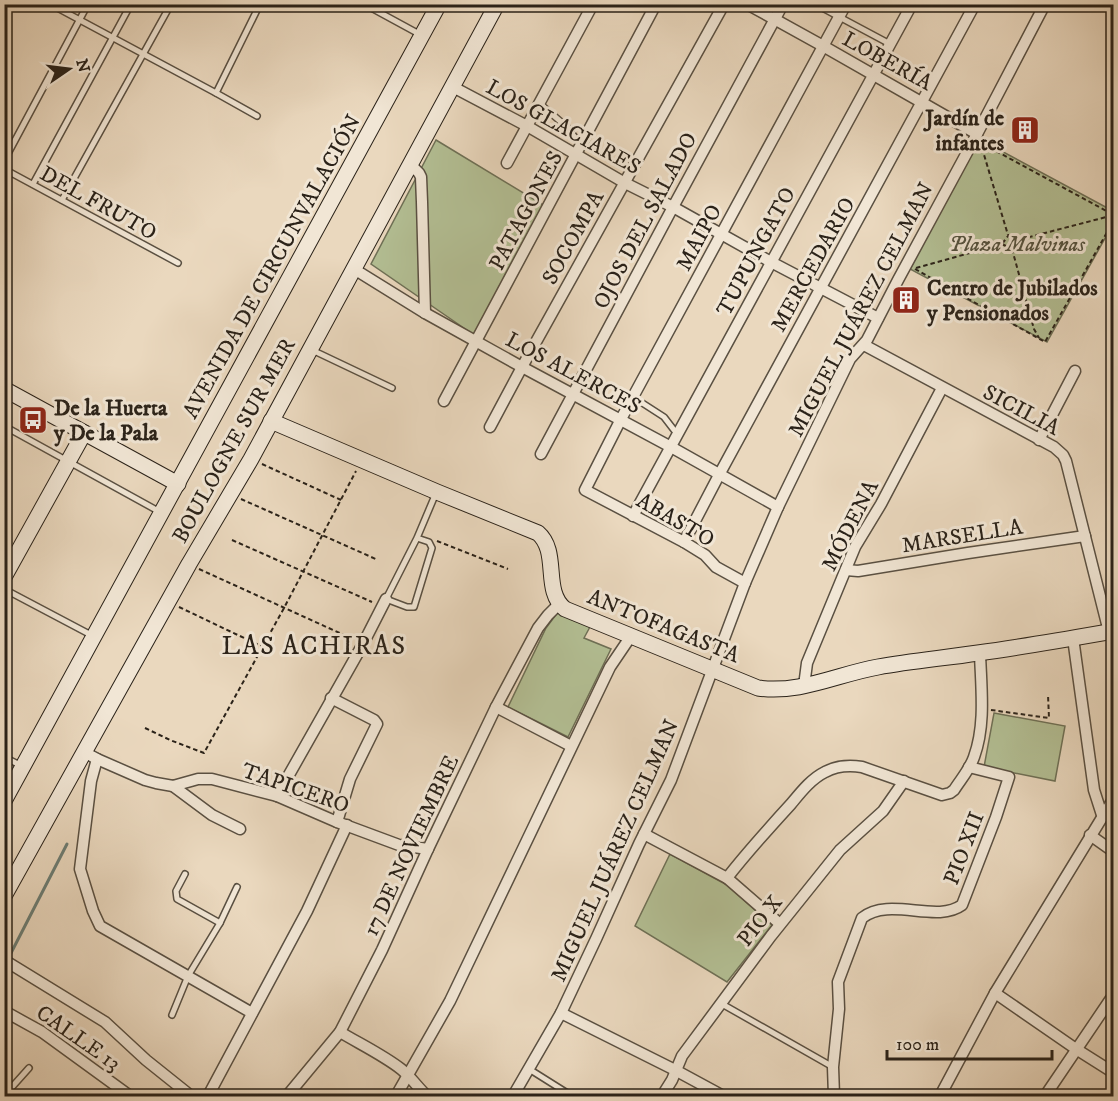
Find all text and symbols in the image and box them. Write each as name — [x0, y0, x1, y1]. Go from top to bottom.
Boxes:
street label: LOBERÍA — [838, 25, 938, 97]
north arrow — [39, 39, 99, 99]
text: N — [71, 57, 94, 74]
street label: LOS GLACIARES — [481, 74, 645, 181]
place label: Jardín de infantes — [922, 105, 1005, 157]
street label: AVENIDA DE CIRCUNVALACIÓN — [176, 110, 367, 423]
building icon: Jardín de infantes — [1009, 114, 1041, 146]
street label: OJOS DEL SALADO — [587, 128, 703, 313]
street label: PATAGONES — [484, 146, 569, 275]
street label: DEL FRUTO — [35, 160, 161, 246]
street label: MIGUEL JUÁREZ CELMAN — [782, 177, 940, 441]
street label: TUPUNGATO — [711, 183, 802, 321]
street label: SOCOMPA — [536, 185, 611, 290]
street label: MERCEDARIO — [765, 193, 861, 337]
street label: MAIPO — [671, 200, 728, 276]
park label: Plaza Malvinas — [949, 231, 1086, 258]
place label: Centro de Jubilados y Pensionados — [926, 275, 1098, 327]
building icon: Centro de Jubilados y Pensionados — [890, 284, 922, 316]
street label: LOS ALERCES — [501, 326, 646, 420]
street label: BOULOGNE SUR MER — [167, 333, 302, 548]
street label: SICILIA — [978, 379, 1065, 442]
place label: De la Huerta y De la Pala — [53, 395, 168, 447]
bus stop icon: De la Huerta y De la Pala — [17, 404, 49, 436]
street label: MÓDENA — [815, 474, 885, 576]
street label: ABASTO — [631, 487, 719, 553]
street label: MARSELLA — [900, 513, 1026, 559]
street label: ANTOFAGASTA — [583, 584, 744, 670]
district label: LAS ACHIRAS — [221, 630, 407, 663]
street label: MIGUEL JUÁREZ CELMAN — [544, 715, 685, 986]
street label: 17 DE NOVIEMBRE — [358, 751, 465, 940]
street label: TAPICERO — [238, 757, 353, 819]
street label: PIO XII — [938, 808, 991, 889]
street label: PIO X — [732, 890, 789, 952]
street label: CALLE 13 — [31, 999, 126, 1077]
scale bar — [887, 1023, 1052, 1061]
text: 100 m — [896, 1034, 939, 1056]

